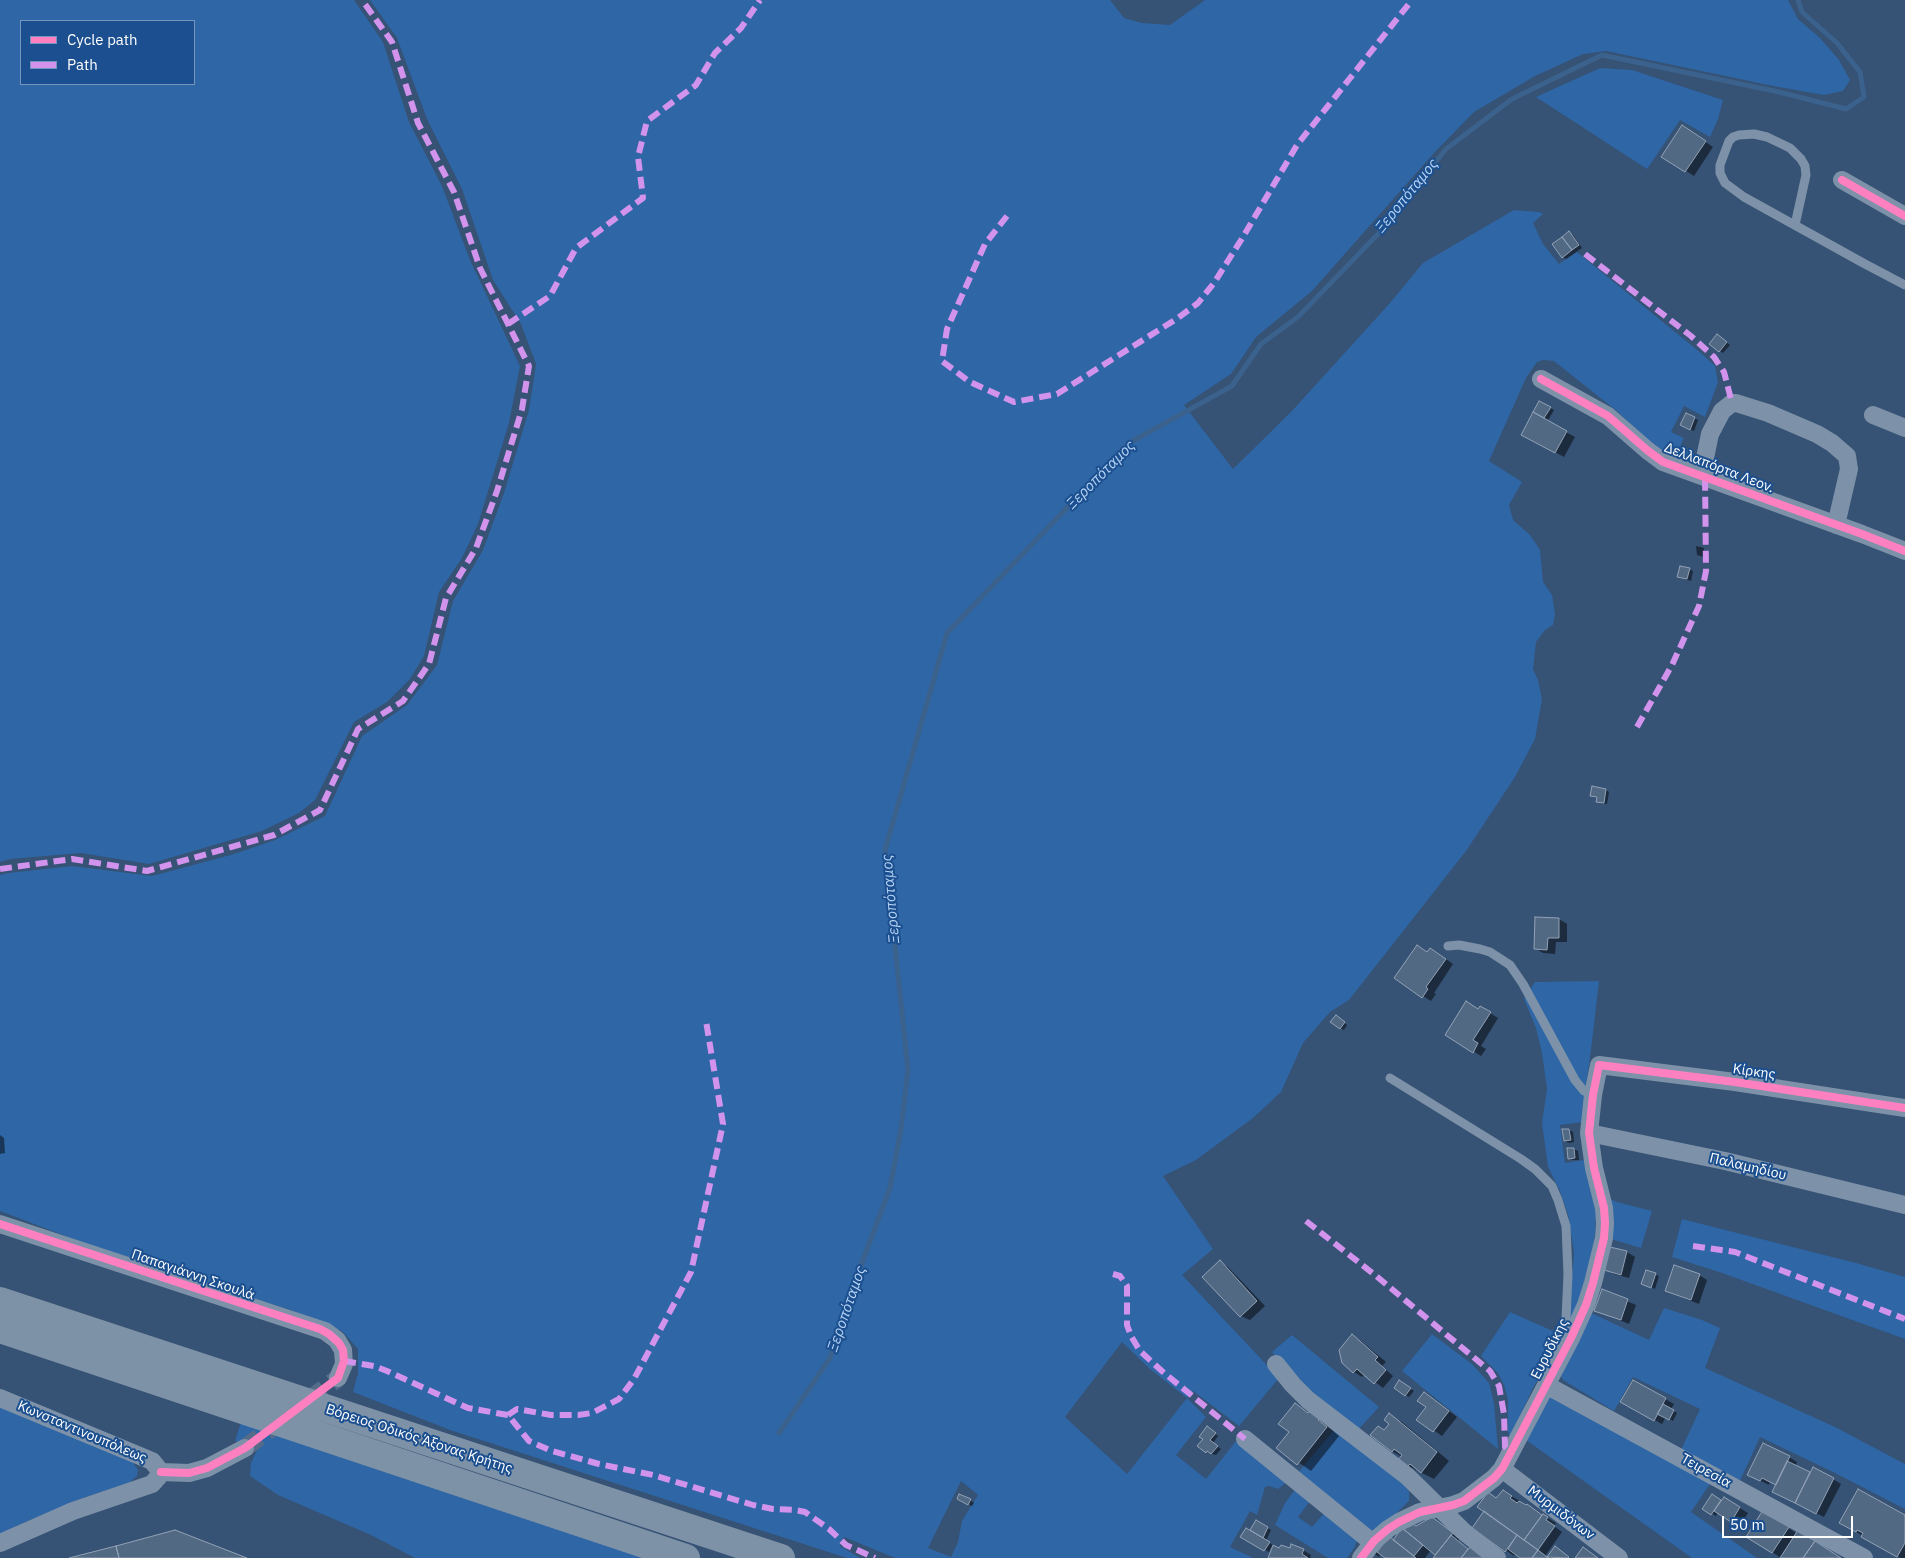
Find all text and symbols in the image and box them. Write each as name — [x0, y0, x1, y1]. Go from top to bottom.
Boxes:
legend — [20, 20, 195, 85]
text: Cycle path — [67, 30, 138, 49]
text: Path — [67, 55, 98, 74]
water label: Ξεροπόταμος — [1372, 155, 1442, 237]
water label: Ξεροπόταμος — [1063, 437, 1139, 513]
street label: Δελλαπόρτα Λεον. — [1662, 439, 1776, 497]
water label: Ξεροπόταμος — [878, 853, 904, 945]
street label: Κίρκης — [1732, 1061, 1776, 1083]
street label: Παλαμηδίου — [1708, 1150, 1788, 1184]
street label: Παπαγιάννη Σκουλά — [129, 1246, 257, 1304]
water label: Ξεροπόταμος — [824, 1264, 870, 1354]
street label: Ευρυδίκης — [1528, 1316, 1572, 1382]
street label: Κωνσταντινουπόλεως — [15, 1397, 149, 1467]
street label: Βόρειος Οδικός Άξονας Κρήτης — [324, 1401, 514, 1477]
street label: Τειρεσία — [1678, 1450, 1734, 1492]
street label: Μυρμιδόνων — [1524, 1482, 1598, 1544]
scale bar — [1725, 1506, 1856, 1538]
text: 50 m — [1730, 1515, 1765, 1534]

